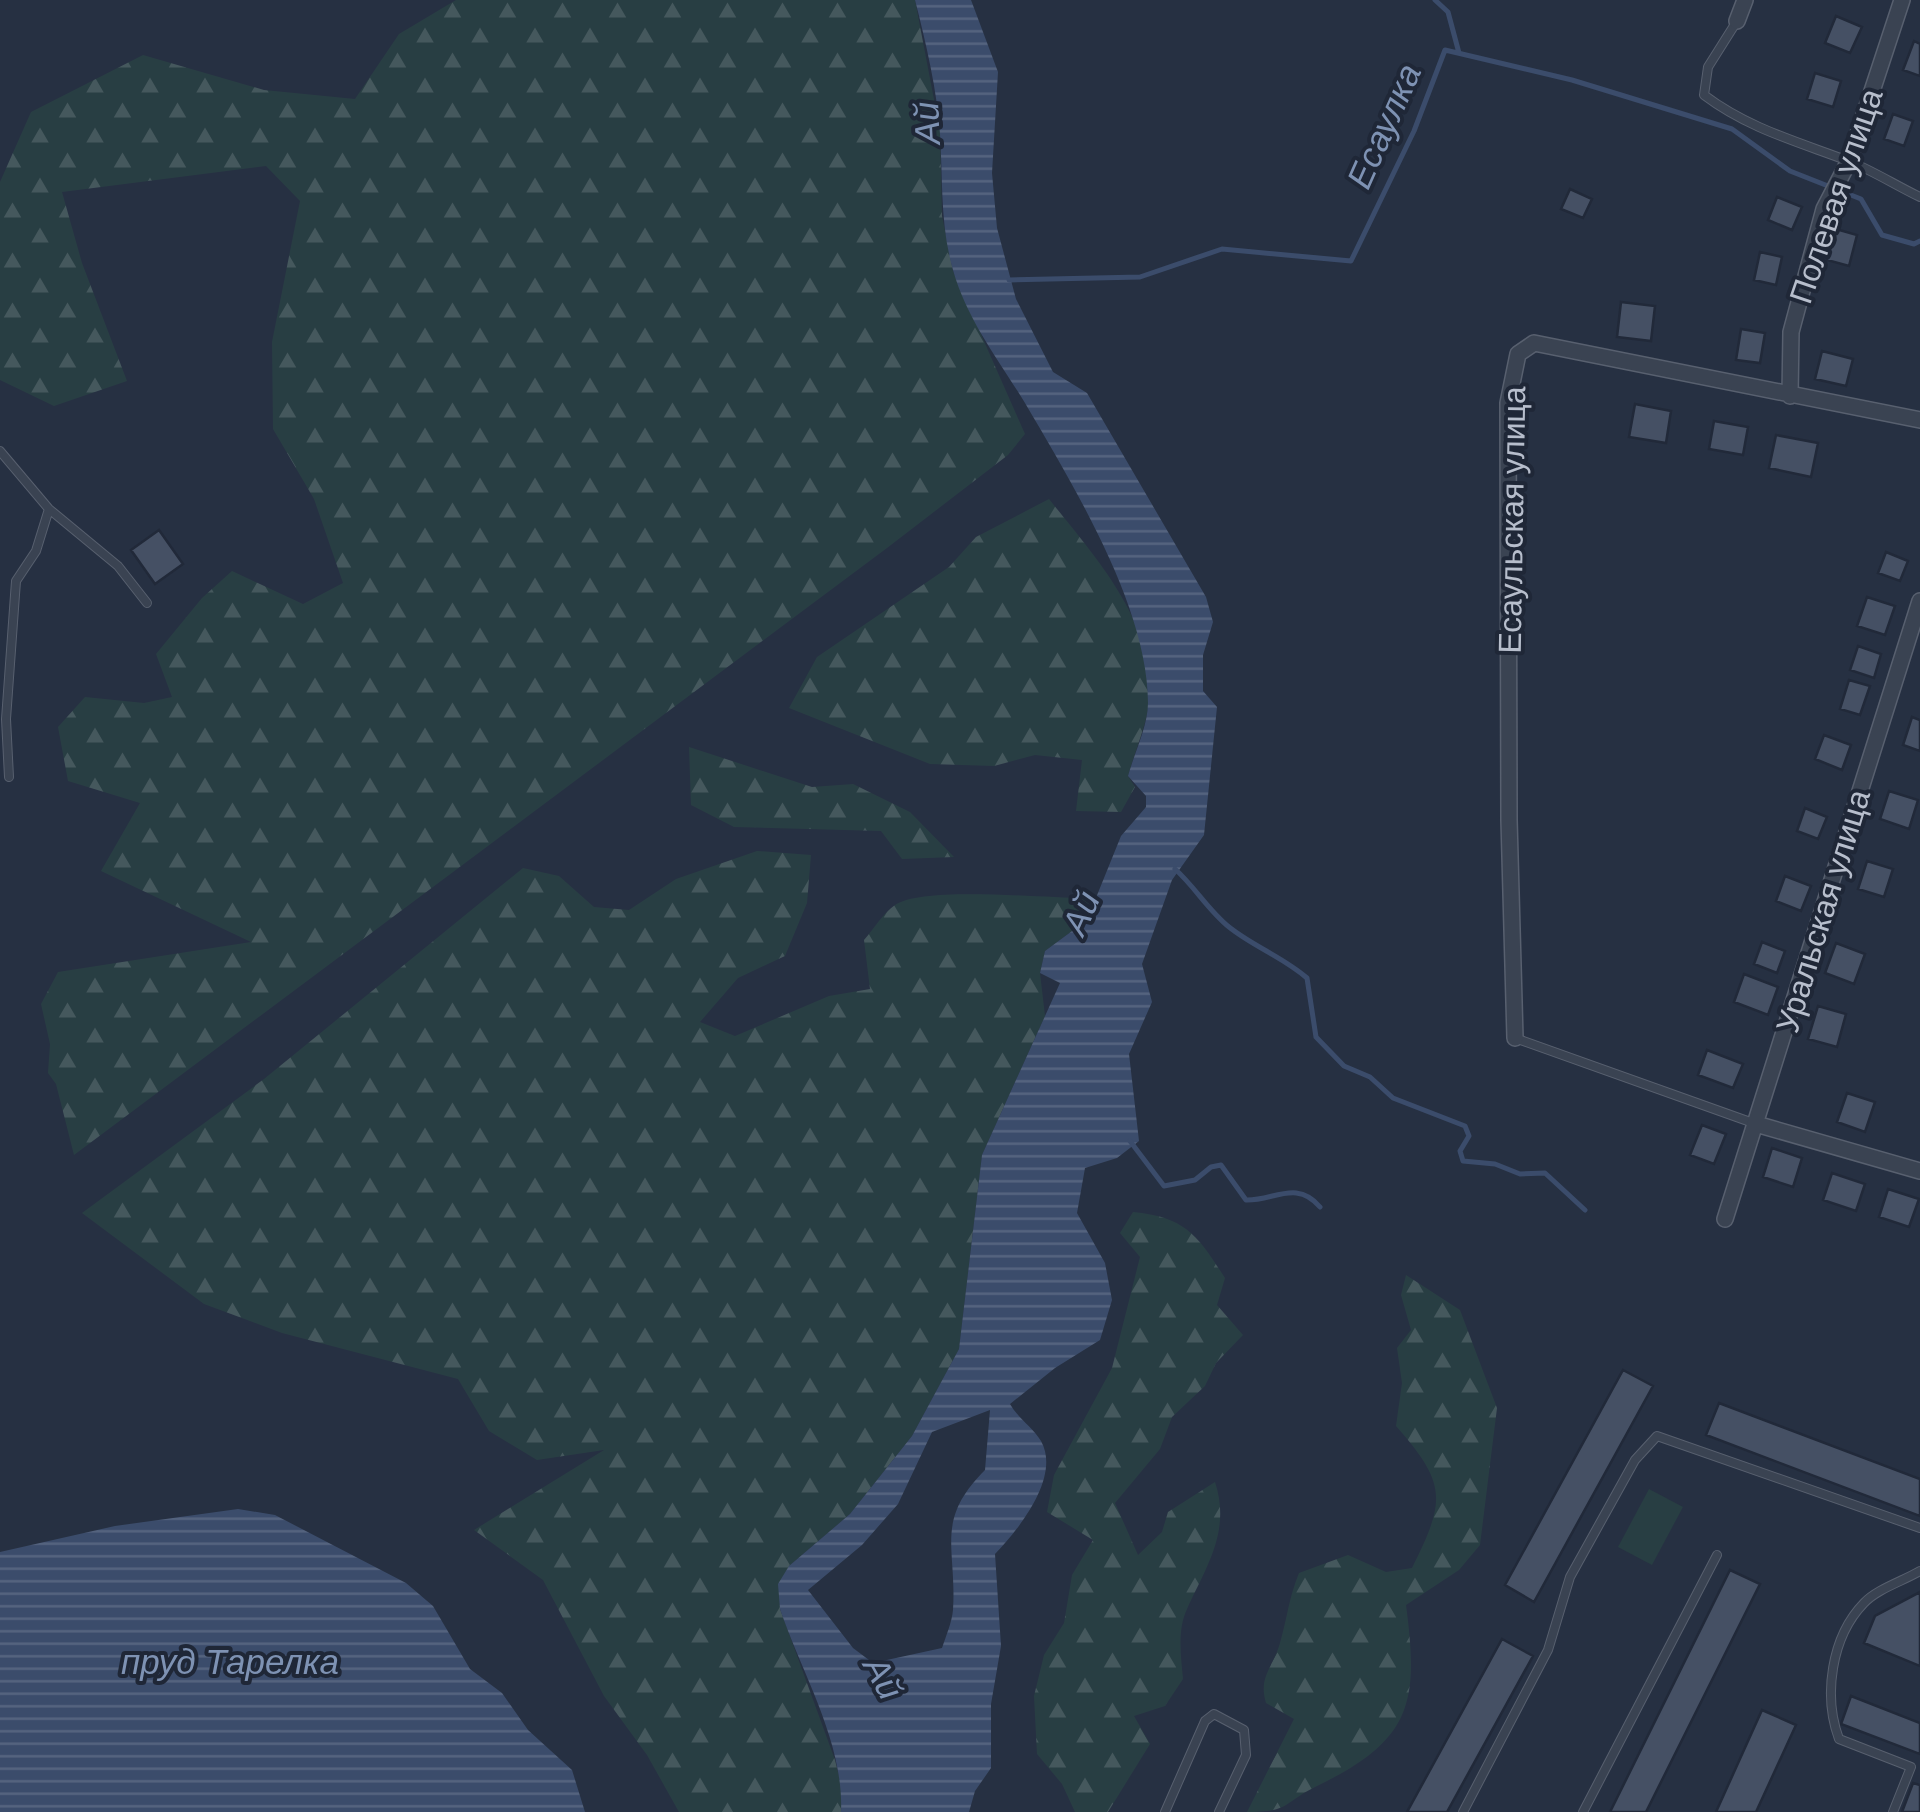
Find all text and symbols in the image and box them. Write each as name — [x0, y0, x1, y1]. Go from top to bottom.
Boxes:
water label: Есаулка — [1336, 56, 1432, 196]
street label: Полевая улица — [1780, 83, 1893, 309]
water label: Ай — [903, 100, 951, 148]
street label: Есаульская улица — [1489, 386, 1535, 654]
street label: Уральская улица — [1766, 784, 1880, 1038]
water label: Ай — [1050, 884, 1111, 944]
water label: пруд Тарелка — [121, 1639, 339, 1685]
water label: Ай — [852, 1646, 913, 1708]

